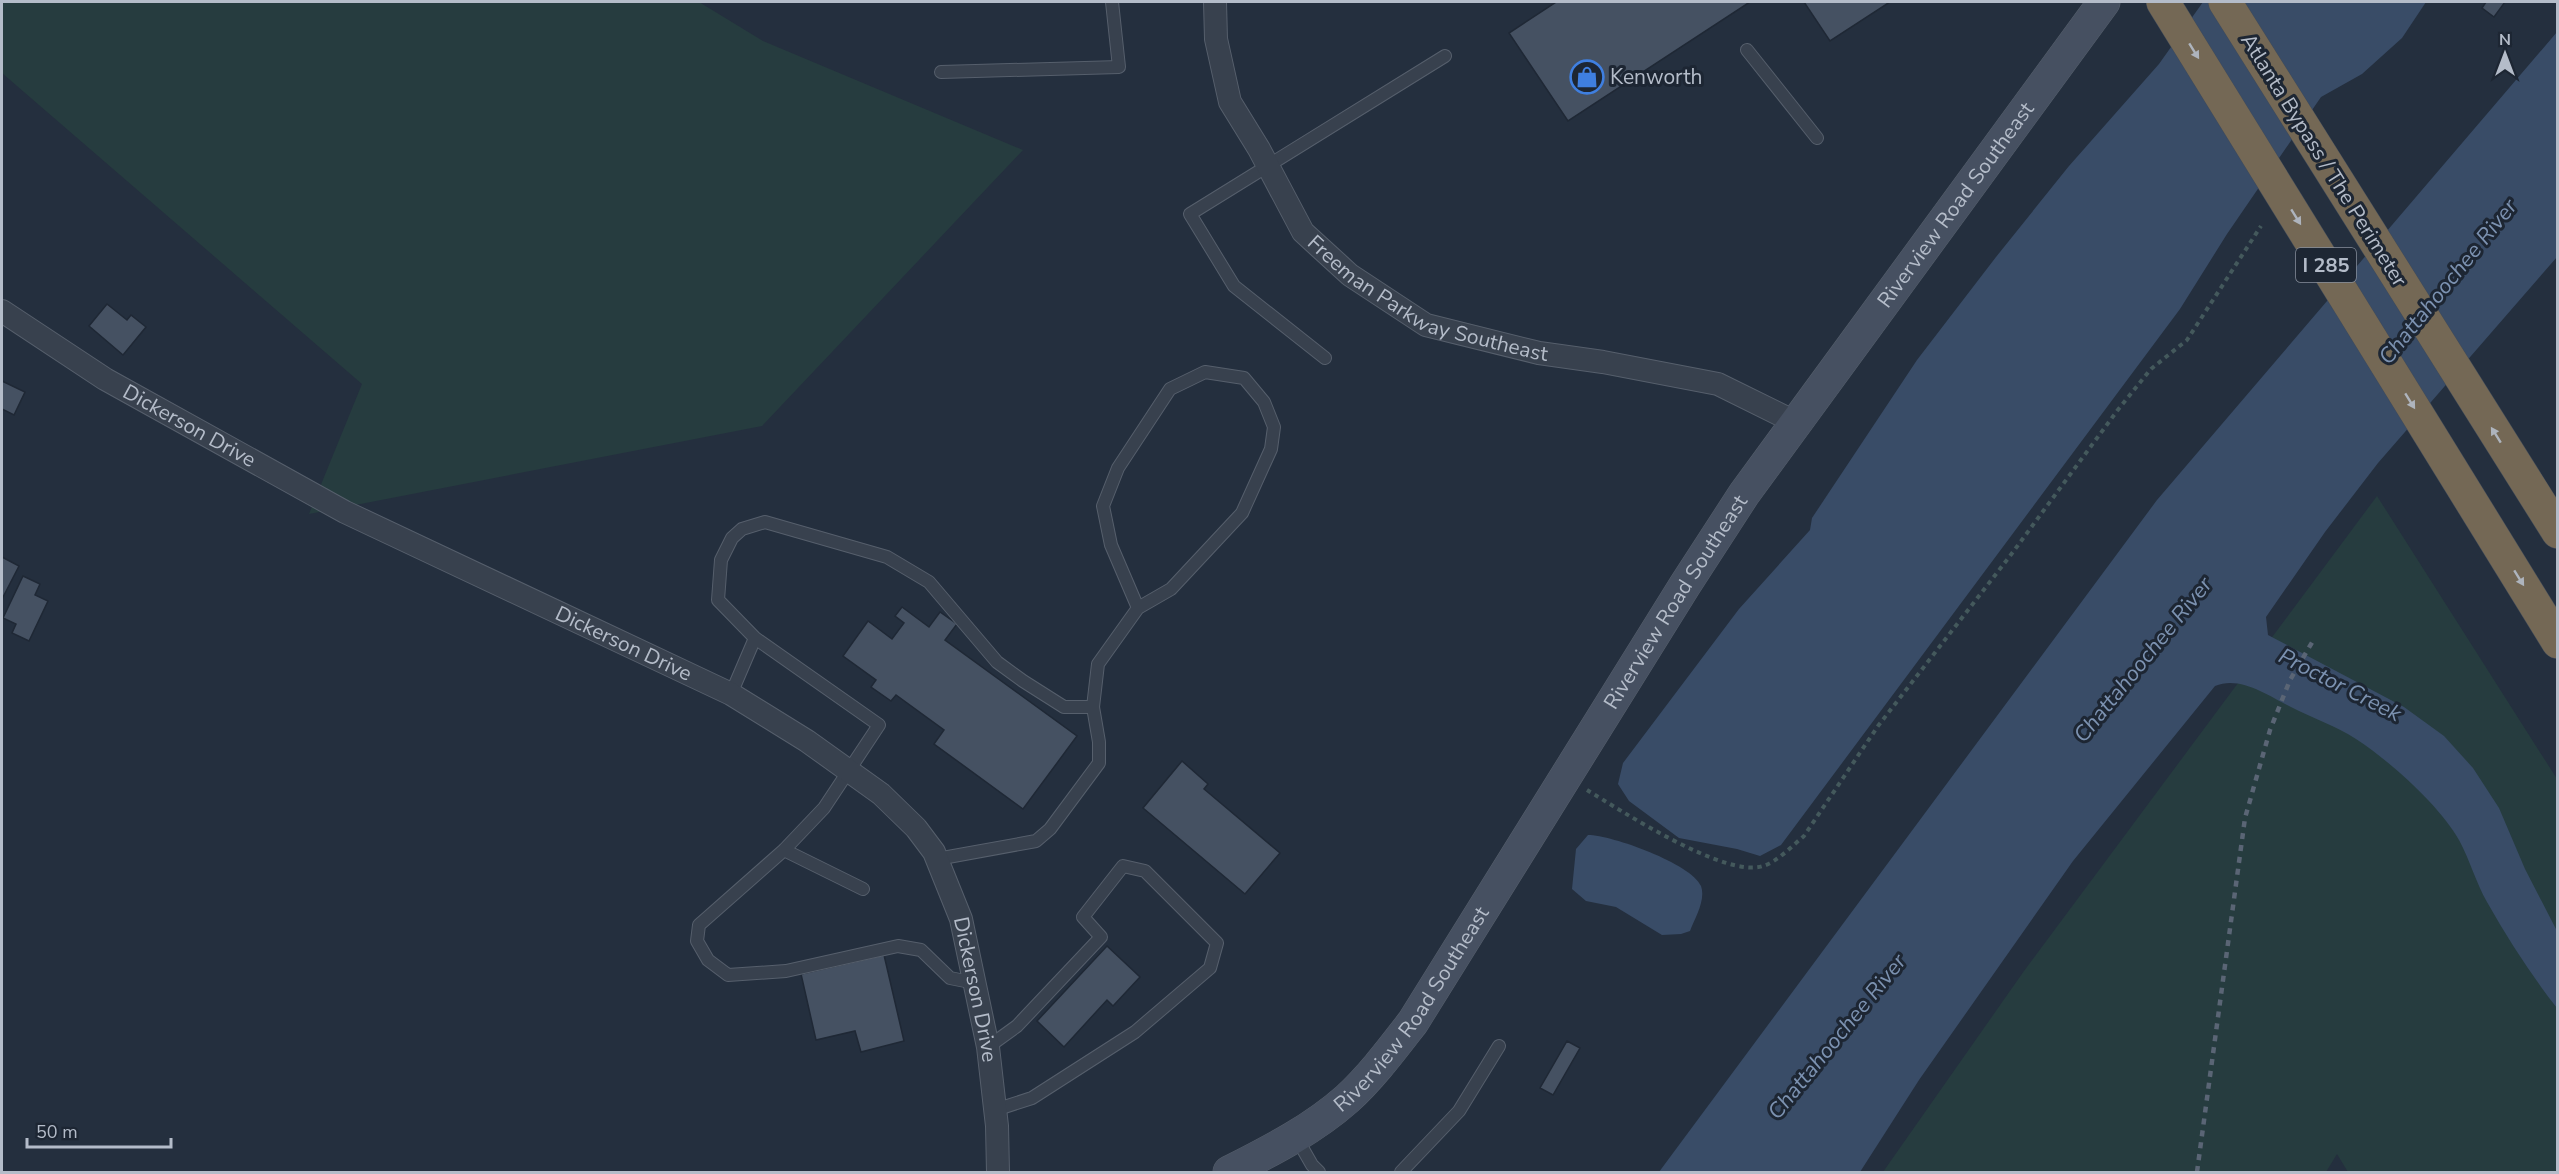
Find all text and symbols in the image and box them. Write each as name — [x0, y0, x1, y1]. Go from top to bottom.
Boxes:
north arrow — [2475, 24, 2535, 84]
street label: Atlanta Bypass / The Perimeter — [2234, 28, 2414, 292]
text: N — [2499, 29, 2511, 51]
one-way arrow — [2189, 43, 2200, 59]
shop icon: Kenworth — [1569, 59, 1605, 95]
place label: Kenworth — [1610, 63, 1702, 91]
street label: Riverview Road Southeast — [1871, 96, 2041, 313]
water label: Chattahoochee River — [2372, 192, 2525, 371]
one-way arrow — [2291, 209, 2302, 225]
street label: Freeman Parkway Southeast — [1301, 229, 1550, 368]
road number: I 285 — [2296, 248, 2356, 282]
street label: Dickerson Drive — [118, 378, 261, 474]
one-way arrow — [2404, 393, 2415, 409]
one-way arrow — [2490, 427, 2502, 443]
street label: Riverview Road Southeast — [1597, 489, 1754, 714]
water label: Chattahoochee River — [2067, 570, 2220, 749]
one-way arrow — [2513, 570, 2524, 586]
street label: Dickerson Drive — [551, 599, 697, 688]
water label: Proctor Creek — [2273, 641, 2407, 729]
street label: Riverview Road Southeast — [1328, 901, 1496, 1118]
street label: Dickerson Drive — [947, 914, 1004, 1064]
water label: Chattahoochee River — [1761, 947, 1914, 1126]
scale bar — [27, 1111, 171, 1149]
text: 50 m — [36, 1120, 78, 1144]

